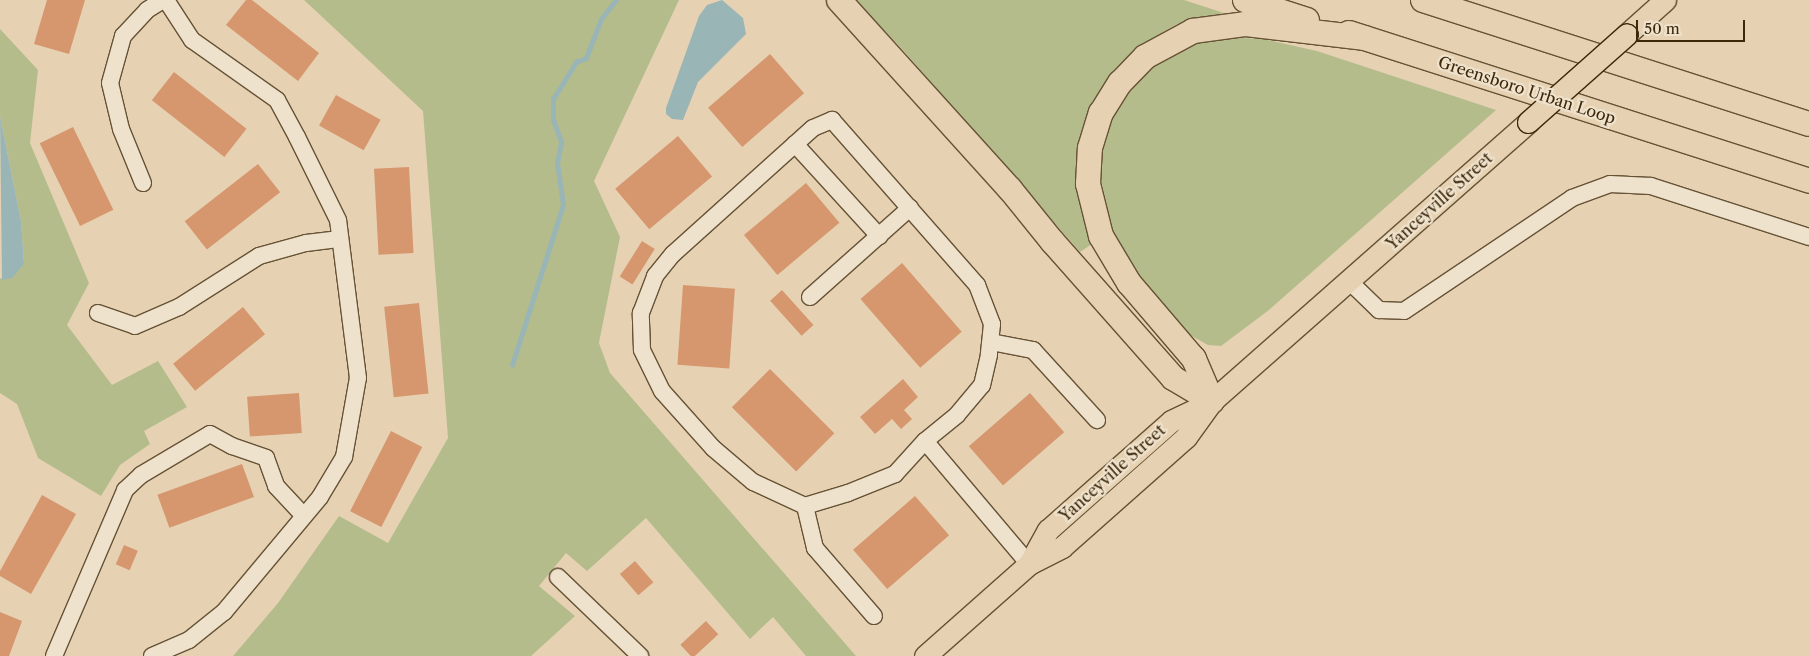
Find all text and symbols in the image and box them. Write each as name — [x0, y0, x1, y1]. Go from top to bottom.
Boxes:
scale bar — [1639, 10, 1748, 42]
text: 50 m — [1644, 19, 1680, 38]
street label: Greensboro Urban Loop — [1436, 52, 1618, 128]
street label: Yanceyville Street — [1382, 148, 1496, 254]
street label: Yanceyville Street — [1055, 420, 1169, 526]

